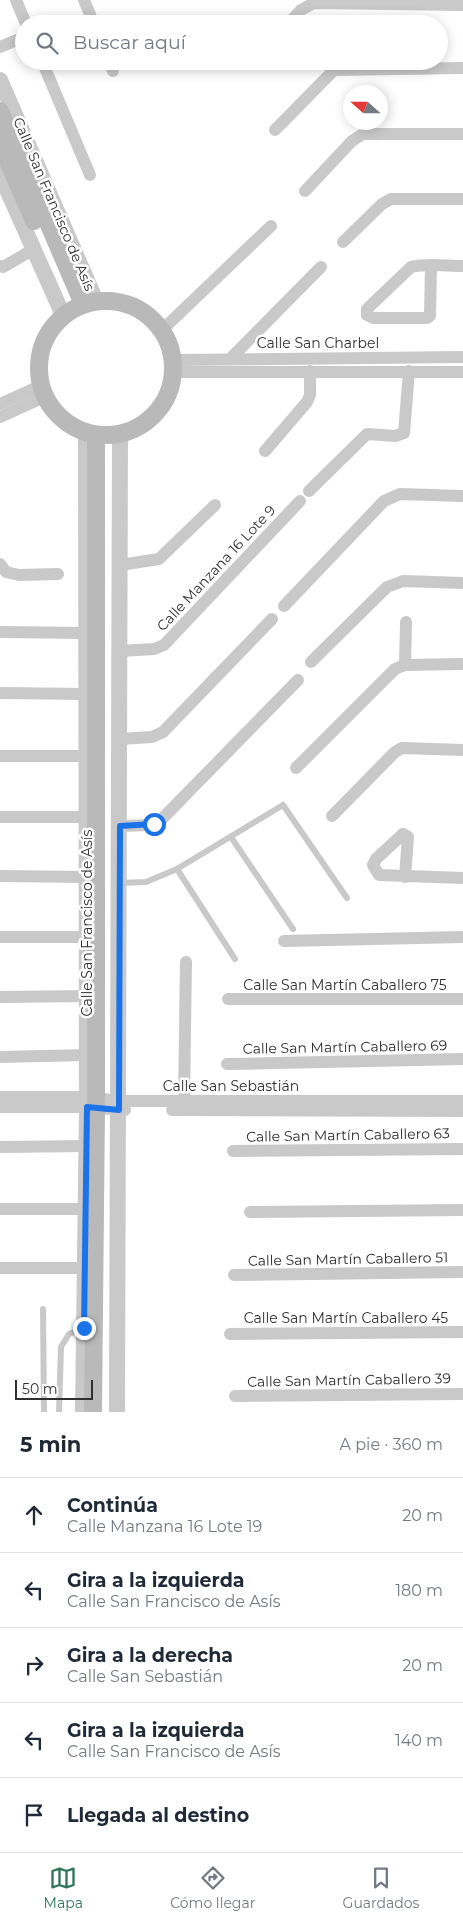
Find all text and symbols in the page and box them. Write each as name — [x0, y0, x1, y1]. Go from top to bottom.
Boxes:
search box — [15, 15, 448, 70]
icon: search — [33, 29, 61, 57]
text: Buscar aquí — [73, 31, 186, 54]
north arrow — [343, 85, 388, 130]
street label: Calle San Francisco de Asís — [9, 114, 99, 294]
street label: Calle San Charbel — [257, 334, 379, 352]
street label: Calle Manzana 16 Lote 9 — [153, 501, 279, 635]
route start — [143, 813, 166, 836]
street label: Calle San Francisco de Asís — [78, 829, 96, 1016]
street label: Calle San Martín Caballero 75 — [243, 976, 447, 994]
street label: Calle San Martín Caballero 69 — [243, 1036, 447, 1058]
street label: Calle San Sebastián — [163, 1077, 299, 1095]
street label: Calle San Martín Caballero 63 — [246, 1124, 450, 1146]
street label: Calle San Martín Caballero 51 — [248, 1248, 448, 1270]
street label: Calle San Martín Caballero 45 — [244, 1309, 448, 1327]
route end — [73, 1317, 96, 1340]
street label: Calle San Martín Caballero 39 — [247, 1369, 451, 1391]
scale bar — [15, 1377, 92, 1400]
text: 50 m — [22, 1380, 58, 1398]
text: 5 min — [20, 1432, 81, 1457]
text: A pie · 360 m — [340, 1435, 443, 1454]
text: Continúa — [67, 1494, 158, 1517]
icon: ahead — [20, 1501, 48, 1529]
text: 20 m — [402, 1506, 443, 1525]
text: Calle Manzana 16 Lote 19 — [67, 1517, 262, 1536]
text: Gira a la izquierda — [67, 1569, 245, 1592]
icon: left — [20, 1576, 48, 1604]
text: 180 m — [395, 1581, 443, 1600]
text: Calle San Francisco de Asís — [67, 1592, 281, 1611]
text: Gira a la derecha — [67, 1644, 233, 1667]
icon: right — [20, 1651, 48, 1679]
text: 20 m — [402, 1656, 443, 1675]
text: Calle San Sebastián — [67, 1667, 223, 1686]
text: Gira a la izquierda — [67, 1719, 245, 1742]
icon: left — [20, 1726, 48, 1754]
text: 140 m — [395, 1731, 443, 1750]
text: Calle San Francisco de Asís — [67, 1742, 281, 1761]
icon: arrive — [20, 1801, 48, 1829]
text: Llegada al destino — [67, 1804, 249, 1827]
tab: Mapa — [44, 1864, 83, 1912]
tab: Cómo llegar — [170, 1864, 255, 1912]
tab: Guardados — [343, 1864, 419, 1912]

